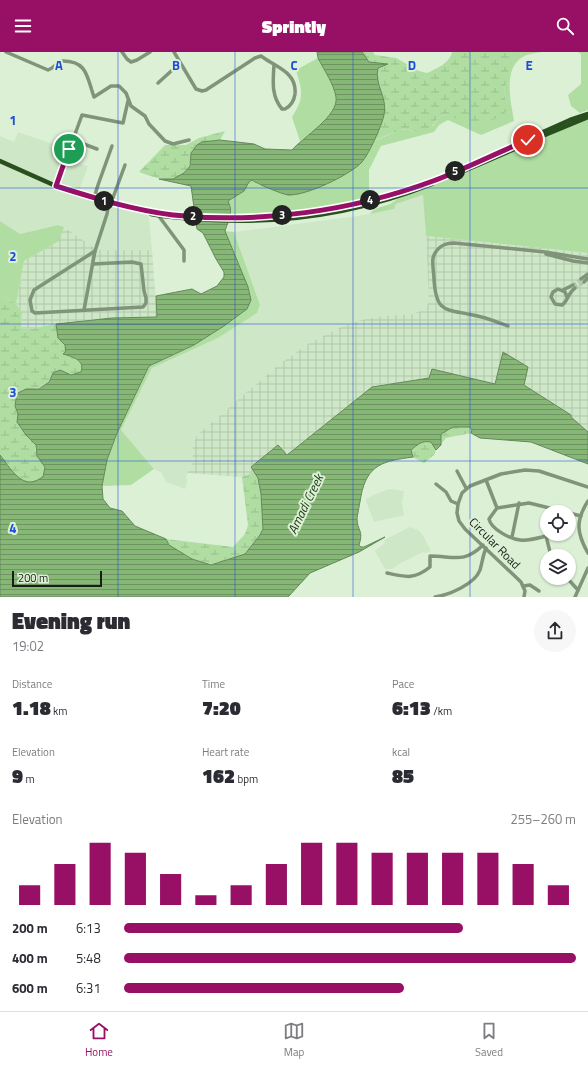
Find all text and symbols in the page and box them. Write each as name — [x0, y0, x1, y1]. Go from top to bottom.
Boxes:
text: Sprintly — [262, 13, 326, 40]
icon: menu — [12, 15, 34, 37]
icon: search — [554, 15, 576, 37]
text: A — [55, 55, 63, 75]
text: B — [172, 55, 180, 75]
text: C — [290, 55, 298, 75]
text: D — [408, 55, 416, 75]
text: E — [525, 55, 533, 75]
text: 1 — [9, 110, 17, 130]
pin — [511, 123, 545, 157]
icon: check — [517, 129, 539, 151]
pin — [52, 132, 86, 166]
icon: arrive — [58, 138, 80, 160]
pin: 5 — [445, 161, 465, 181]
text: 5 — [452, 163, 458, 179]
pin: 4 — [360, 190, 380, 210]
pin: 1 — [94, 191, 114, 211]
text: 4 — [367, 192, 373, 208]
text: 1 — [101, 193, 107, 209]
pin: 3 — [272, 205, 292, 225]
pin: 2 — [183, 206, 203, 226]
text: 3 — [279, 207, 285, 223]
text: 2 — [190, 208, 196, 224]
text: 2 — [9, 246, 17, 266]
text: 3 — [9, 382, 17, 402]
water label: Amadi Creek — [282, 469, 329, 537]
map controls — [540, 505, 576, 585]
button: locate — [540, 505, 576, 541]
street label: Circular Road — [465, 513, 525, 573]
text: 4 — [9, 518, 17, 538]
button: layers — [540, 549, 576, 585]
scale bar — [12, 569, 102, 588]
text: 200 m — [18, 570, 48, 586]
text: Evening run — [12, 604, 130, 638]
button: share — [534, 610, 576, 652]
text: 19:02 — [12, 636, 44, 656]
text: Distance — [12, 676, 52, 692]
text: Time — [202, 676, 225, 692]
text: Pace — [392, 676, 414, 692]
text: 1.18 — [12, 692, 51, 723]
text: 7:20 — [202, 692, 241, 723]
text: 6:13 — [392, 692, 431, 723]
text: km — [51, 703, 68, 719]
text: /km — [431, 703, 452, 719]
text: Elevation — [12, 744, 55, 760]
text: Heart rate — [202, 744, 249, 760]
text: kcal — [392, 744, 410, 760]
text: 9 — [12, 760, 23, 791]
text: 162 — [202, 760, 235, 791]
text: 85 — [392, 760, 414, 791]
text: m — [23, 771, 35, 787]
text: bpm — [235, 771, 258, 787]
text: Elevation — [12, 809, 63, 829]
text: 255–260 m — [510, 809, 576, 829]
text: 200 m — [12, 918, 48, 938]
text: 6:13 — [76, 918, 101, 938]
text: 400 m — [12, 948, 48, 968]
text: 5:48 — [76, 948, 101, 968]
text: 600 m — [12, 978, 48, 998]
text: 6:31 — [76, 978, 101, 998]
tab: Home — [85, 1020, 113, 1060]
tab: Map — [283, 1020, 305, 1060]
tab: Saved — [475, 1020, 503, 1060]

